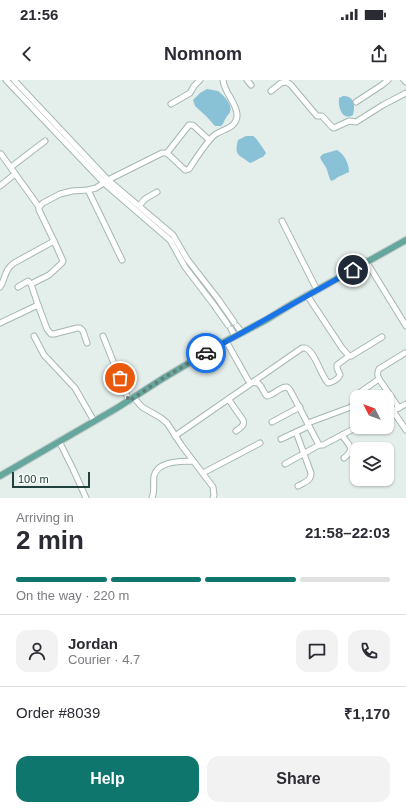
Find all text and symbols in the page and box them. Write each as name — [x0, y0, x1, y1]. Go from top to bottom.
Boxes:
text: 21:56 — [20, 6, 58, 23]
icon: back — [16, 43, 38, 65]
icon: share — [368, 43, 390, 65]
text: Nomnom — [164, 44, 242, 64]
pin — [336, 253, 370, 287]
icon: home — [342, 259, 364, 281]
courier — [186, 333, 226, 373]
icon: car — [195, 342, 217, 364]
pin — [103, 361, 137, 395]
icon: bag — [109, 367, 131, 389]
north arrow — [350, 390, 394, 434]
map controls — [350, 390, 394, 486]
button: layers — [350, 442, 394, 486]
scale bar — [12, 470, 90, 489]
text: 100 m — [18, 473, 49, 485]
text: Arriving in — [16, 510, 74, 525]
text: 21:58–22:03 — [305, 524, 390, 541]
text: 2 min — [16, 525, 84, 555]
text: On the way · 220 m — [16, 588, 129, 603]
button: person — [16, 630, 58, 672]
button: chat — [296, 630, 338, 672]
button: phone — [348, 630, 390, 672]
text: Jordan — [68, 635, 118, 652]
text: Courier · 4.7 — [68, 652, 140, 667]
text: Order #8039 — [16, 704, 100, 721]
text: ₹1,170 — [344, 705, 390, 722]
button: Help — [16, 756, 199, 802]
button: Share — [207, 756, 390, 802]

